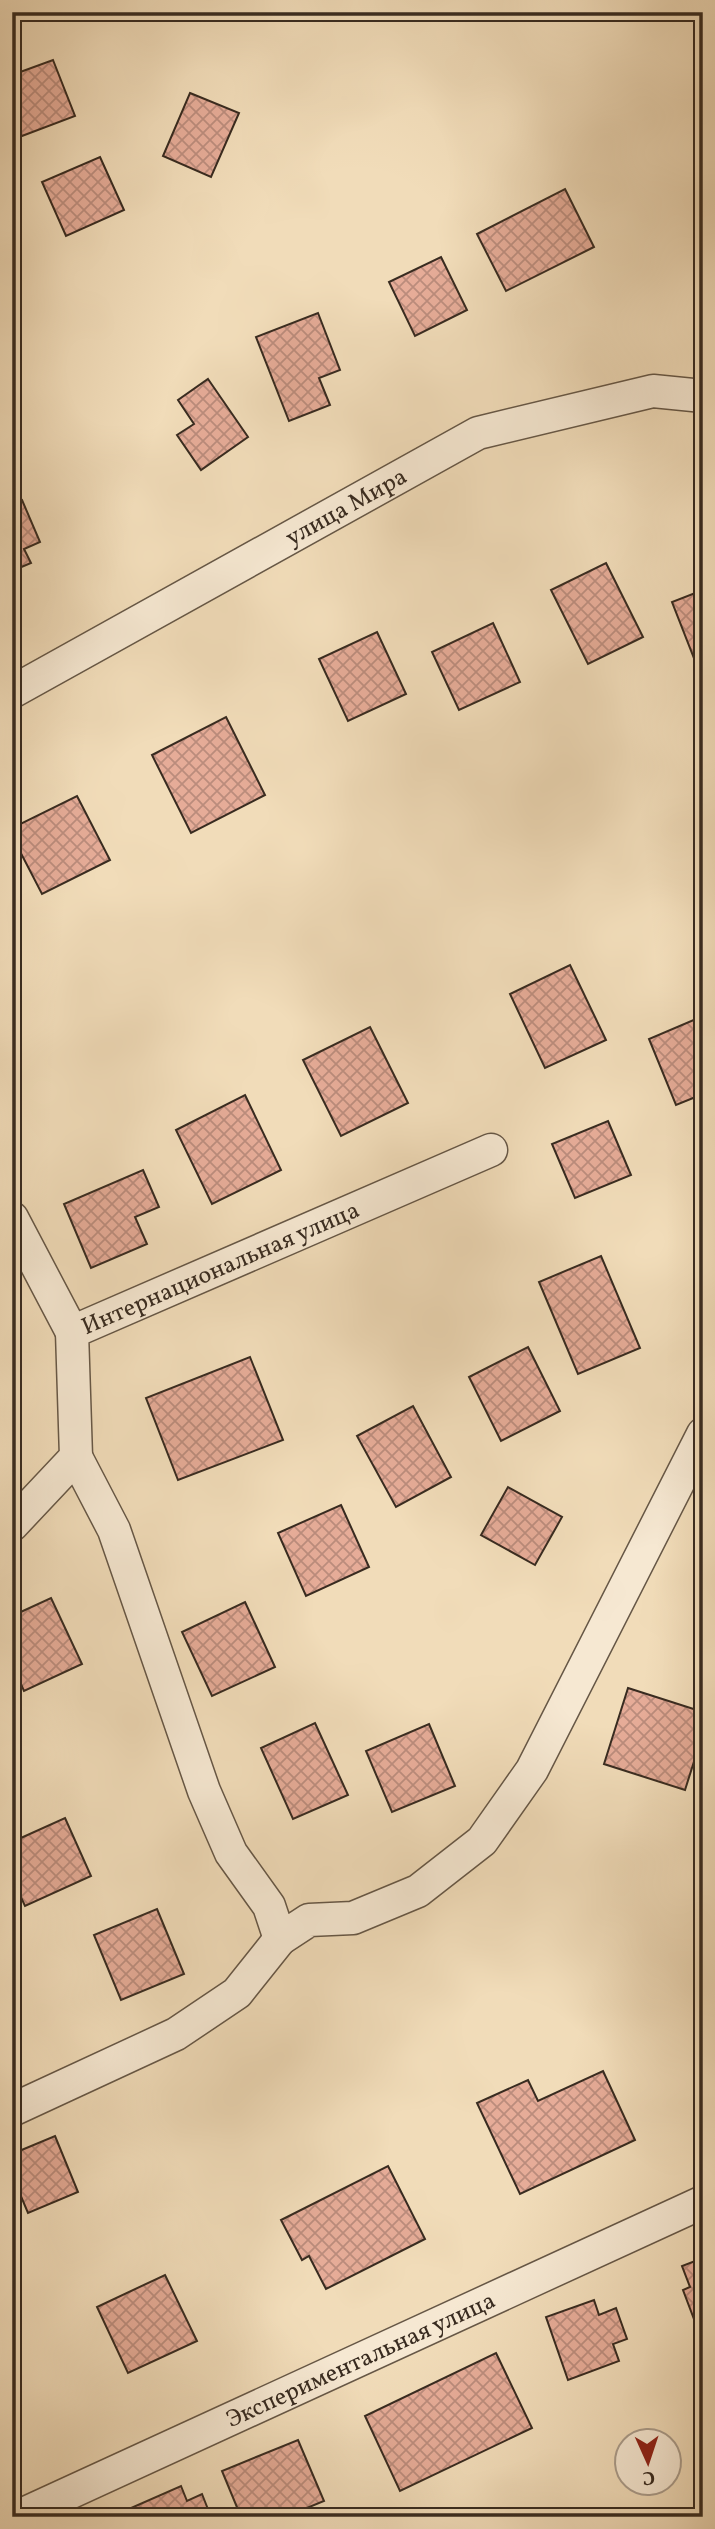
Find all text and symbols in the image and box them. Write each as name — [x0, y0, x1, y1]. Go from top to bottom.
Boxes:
street label: улица Мира — [280, 461, 414, 556]
street label: Интернациональная улица — [77, 1194, 365, 1345]
street label: Экспериментальная улица — [221, 2285, 501, 2438]
north arrow — [614, 2428, 684, 2498]
text: С — [642, 2464, 656, 2490]

